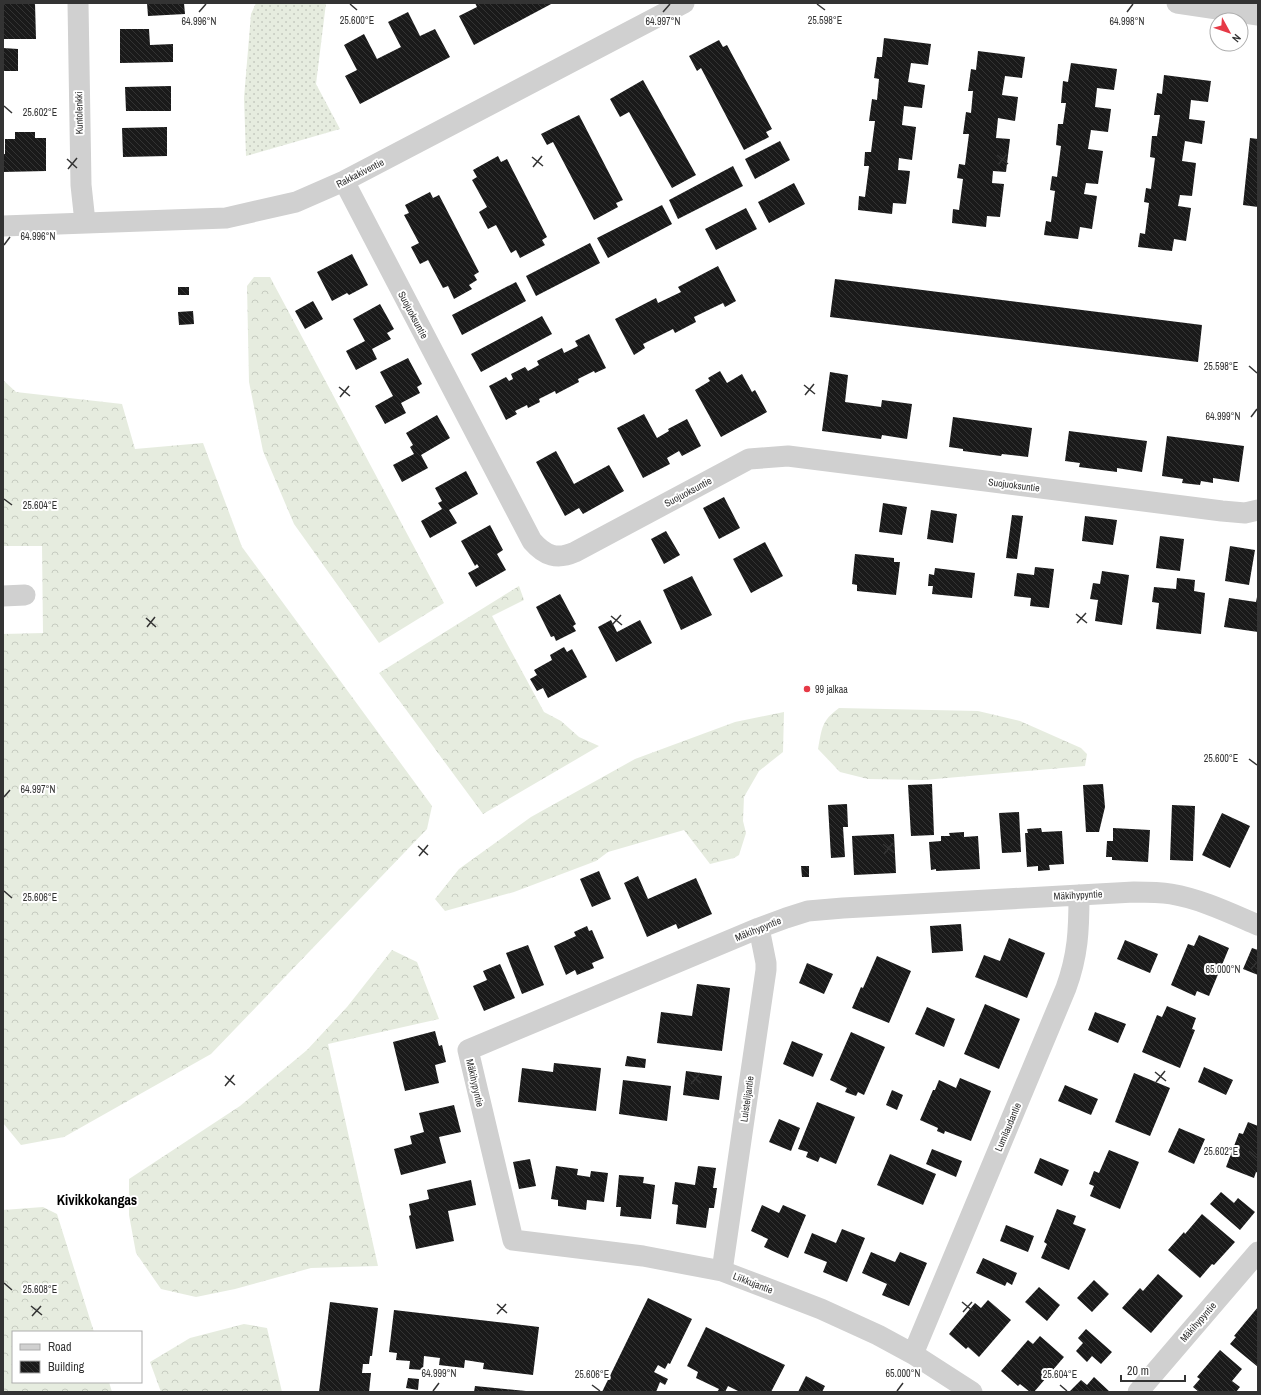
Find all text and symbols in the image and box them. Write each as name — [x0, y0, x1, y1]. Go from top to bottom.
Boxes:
north arrow — [1209, 12, 1249, 52]
text: 25.600°E — [340, 14, 374, 27]
text: 25.598°E — [808, 14, 842, 27]
text: 64.996°N — [182, 15, 217, 28]
text: 64.997°N — [646, 15, 681, 28]
text: 64.998°N — [1110, 15, 1145, 28]
text: N — [1229, 31, 1244, 45]
street label: Kuntolenkki — [72, 91, 86, 135]
text: 25.602°E — [23, 106, 57, 119]
street label: Rakkakiventie — [334, 155, 386, 191]
text: 64.996°N — [21, 230, 56, 243]
street label: Suojuoksuntie — [395, 289, 431, 341]
text: 25.598°E — [1204, 360, 1238, 373]
text: 64.999°N — [1206, 410, 1241, 423]
street label: Suojuoksuntie — [662, 474, 714, 510]
street label: Suojuoksuntie — [987, 475, 1041, 495]
text: 25.604°E — [23, 499, 57, 512]
place label: 99 jalkaa — [815, 683, 848, 696]
marker: 99 jalkaa — [802, 684, 812, 694]
text: 25.600°E — [1204, 752, 1238, 765]
text: 64.997°N — [21, 783, 56, 796]
street label: Mäkihypyntie — [1053, 887, 1103, 903]
text: 25.606°E — [23, 891, 57, 904]
street label: Mäkihypyntie — [733, 914, 783, 944]
text: 65.000°N — [1206, 963, 1241, 976]
street label: Mäkihypyntie — [463, 1058, 487, 1109]
street label: Luistelijantie — [737, 1075, 757, 1123]
street label: Lumilaudantie — [992, 1100, 1024, 1153]
text: 25.602°E — [1204, 1145, 1238, 1158]
district label: Kivikkokangas — [57, 1191, 137, 1209]
street label: Liikkujantie — [731, 1269, 775, 1297]
text: 25.608°E — [23, 1283, 57, 1296]
street label: Mäkihypyntie — [1177, 1299, 1219, 1345]
legend — [12, 1331, 142, 1383]
text: Road — [48, 1339, 72, 1355]
scale bar — [1121, 1357, 1185, 1383]
text: Building — [48, 1359, 85, 1375]
text: 20 m — [1127, 1363, 1149, 1379]
text: 64.999°N — [422, 1367, 457, 1380]
text: 65.000°N — [886, 1367, 921, 1380]
text: 25.606°E — [575, 1368, 609, 1381]
text: 25.604°E — [1043, 1368, 1077, 1381]

